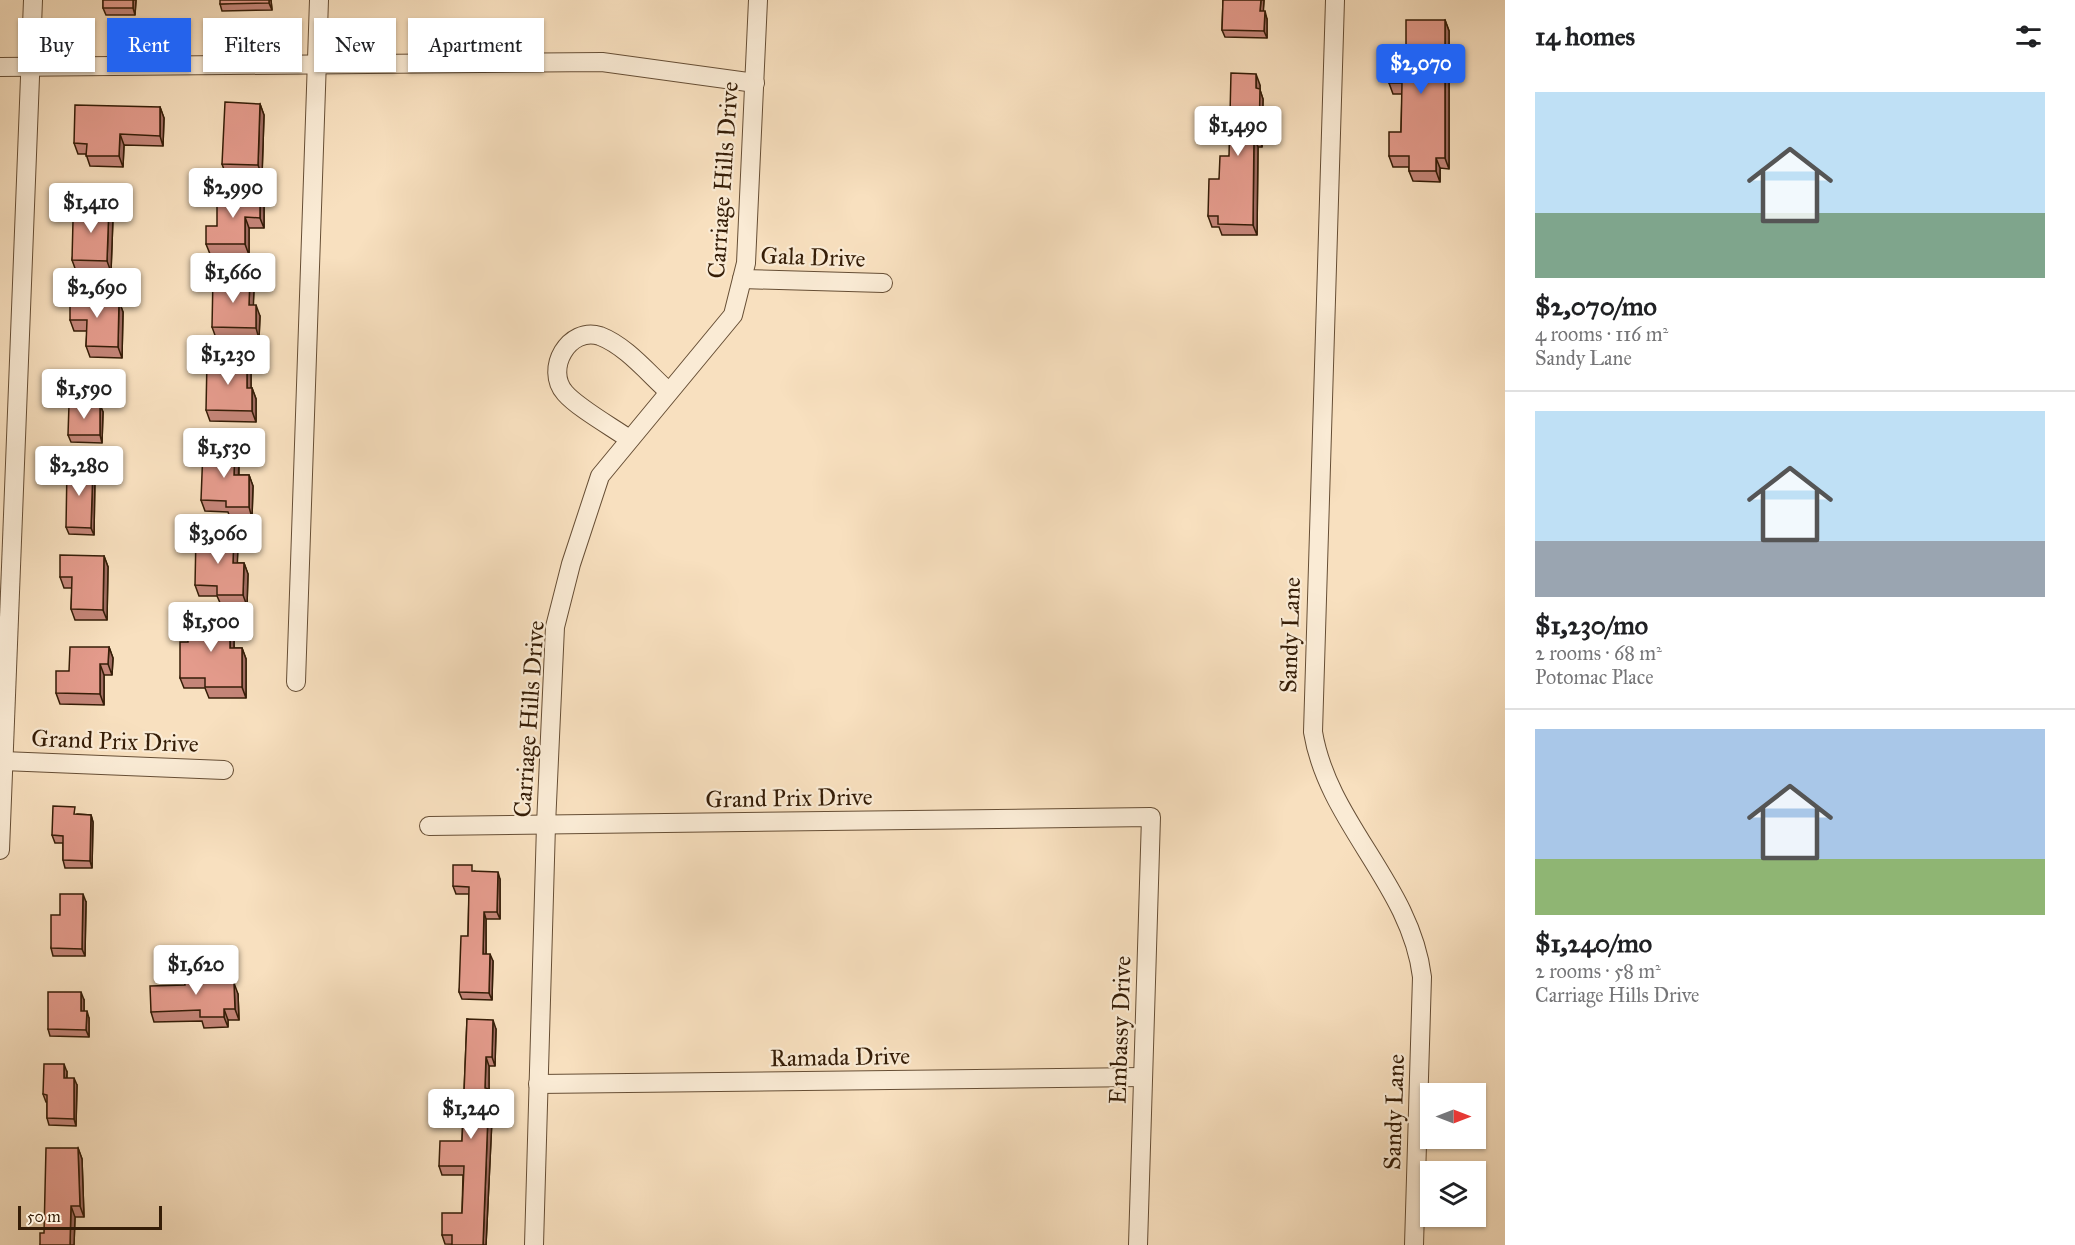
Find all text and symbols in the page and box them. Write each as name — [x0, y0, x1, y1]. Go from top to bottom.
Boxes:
chip: Buy — [18, 18, 95, 72]
chip: Rent — [107, 18, 191, 72]
chip: Filters — [203, 18, 302, 72]
chip: New — [314, 18, 396, 72]
chip: Apartment — [408, 18, 544, 72]
text: 14 homes — [1535, 20, 1635, 52]
icon: filters — [2012, 20, 2045, 53]
pin: $2,070 — [1372, 44, 1470, 95]
text: $2,070 — [1390, 51, 1452, 75]
street label: Carriage Hills Drive — [701, 81, 745, 279]
pin: $1,490 — [1189, 106, 1287, 157]
text: $1,490 — [1209, 113, 1267, 137]
icon: home — [1736, 131, 1844, 239]
pin: $2,990 — [184, 168, 282, 219]
text: $2,990 — [203, 175, 263, 199]
pin: $1,410 — [42, 183, 140, 234]
text: $1,410 — [63, 190, 119, 214]
street label: Gala Drive — [760, 240, 866, 274]
pin: $1,660 — [184, 253, 282, 304]
text: $1,660 — [204, 260, 262, 284]
pin: $2,690 — [48, 268, 146, 319]
text: $2,690 — [67, 275, 127, 299]
text: $2,070/mo — [1535, 290, 1657, 322]
text: 4 rooms · 116 m² — [1535, 322, 1668, 346]
pin: $1,230 — [179, 335, 277, 386]
text: $1,230 — [201, 342, 255, 366]
text: Sandy Lane — [1535, 346, 1632, 370]
pin: $1,590 — [35, 369, 133, 420]
text: $1,590 — [56, 376, 112, 400]
pin: $1,530 — [175, 428, 273, 479]
text: $1,530 — [197, 435, 251, 459]
pin: $2,280 — [30, 446, 128, 497]
icon: home — [1736, 450, 1844, 558]
text: $2,280 — [49, 453, 109, 477]
pin: $3,060 — [169, 514, 267, 565]
text: $3,060 — [189, 521, 247, 545]
street label: Sandy Lane — [1273, 576, 1307, 694]
pin: $1,500 — [162, 602, 260, 653]
text: $1,500 — [182, 609, 240, 633]
text: $1,230/mo — [1535, 609, 1648, 641]
street label: Carriage Hills Drive — [507, 620, 551, 818]
text: 2 rooms · 68 m² — [1535, 641, 1662, 665]
text: Potomac Place — [1535, 665, 1654, 689]
street label: Grand Prix Drive — [31, 723, 199, 759]
icon: home — [1736, 768, 1844, 876]
street label: Grand Prix Drive — [705, 782, 873, 814]
text: $1,240/mo — [1535, 927, 1652, 959]
pin: $1,620 — [147, 945, 245, 996]
text: $1,620 — [168, 952, 224, 976]
street label: Embassy Drive — [1102, 955, 1138, 1105]
text: 2 rooms · 58 m² — [1535, 959, 1661, 983]
text: Carriage Hills Drive — [1535, 983, 1699, 1007]
street label: Ramada Drive — [770, 1041, 910, 1073]
street label: Sandy Lane — [1377, 1053, 1411, 1171]
north arrow — [1420, 1083, 1486, 1149]
map controls — [1420, 1083, 1486, 1227]
pin: $1,240 — [422, 1089, 520, 1140]
text: $1,240 — [442, 1096, 500, 1120]
button: layers — [1420, 1161, 1486, 1227]
scale bar — [18, 1203, 162, 1230]
text: 50 m — [27, 1207, 61, 1226]

